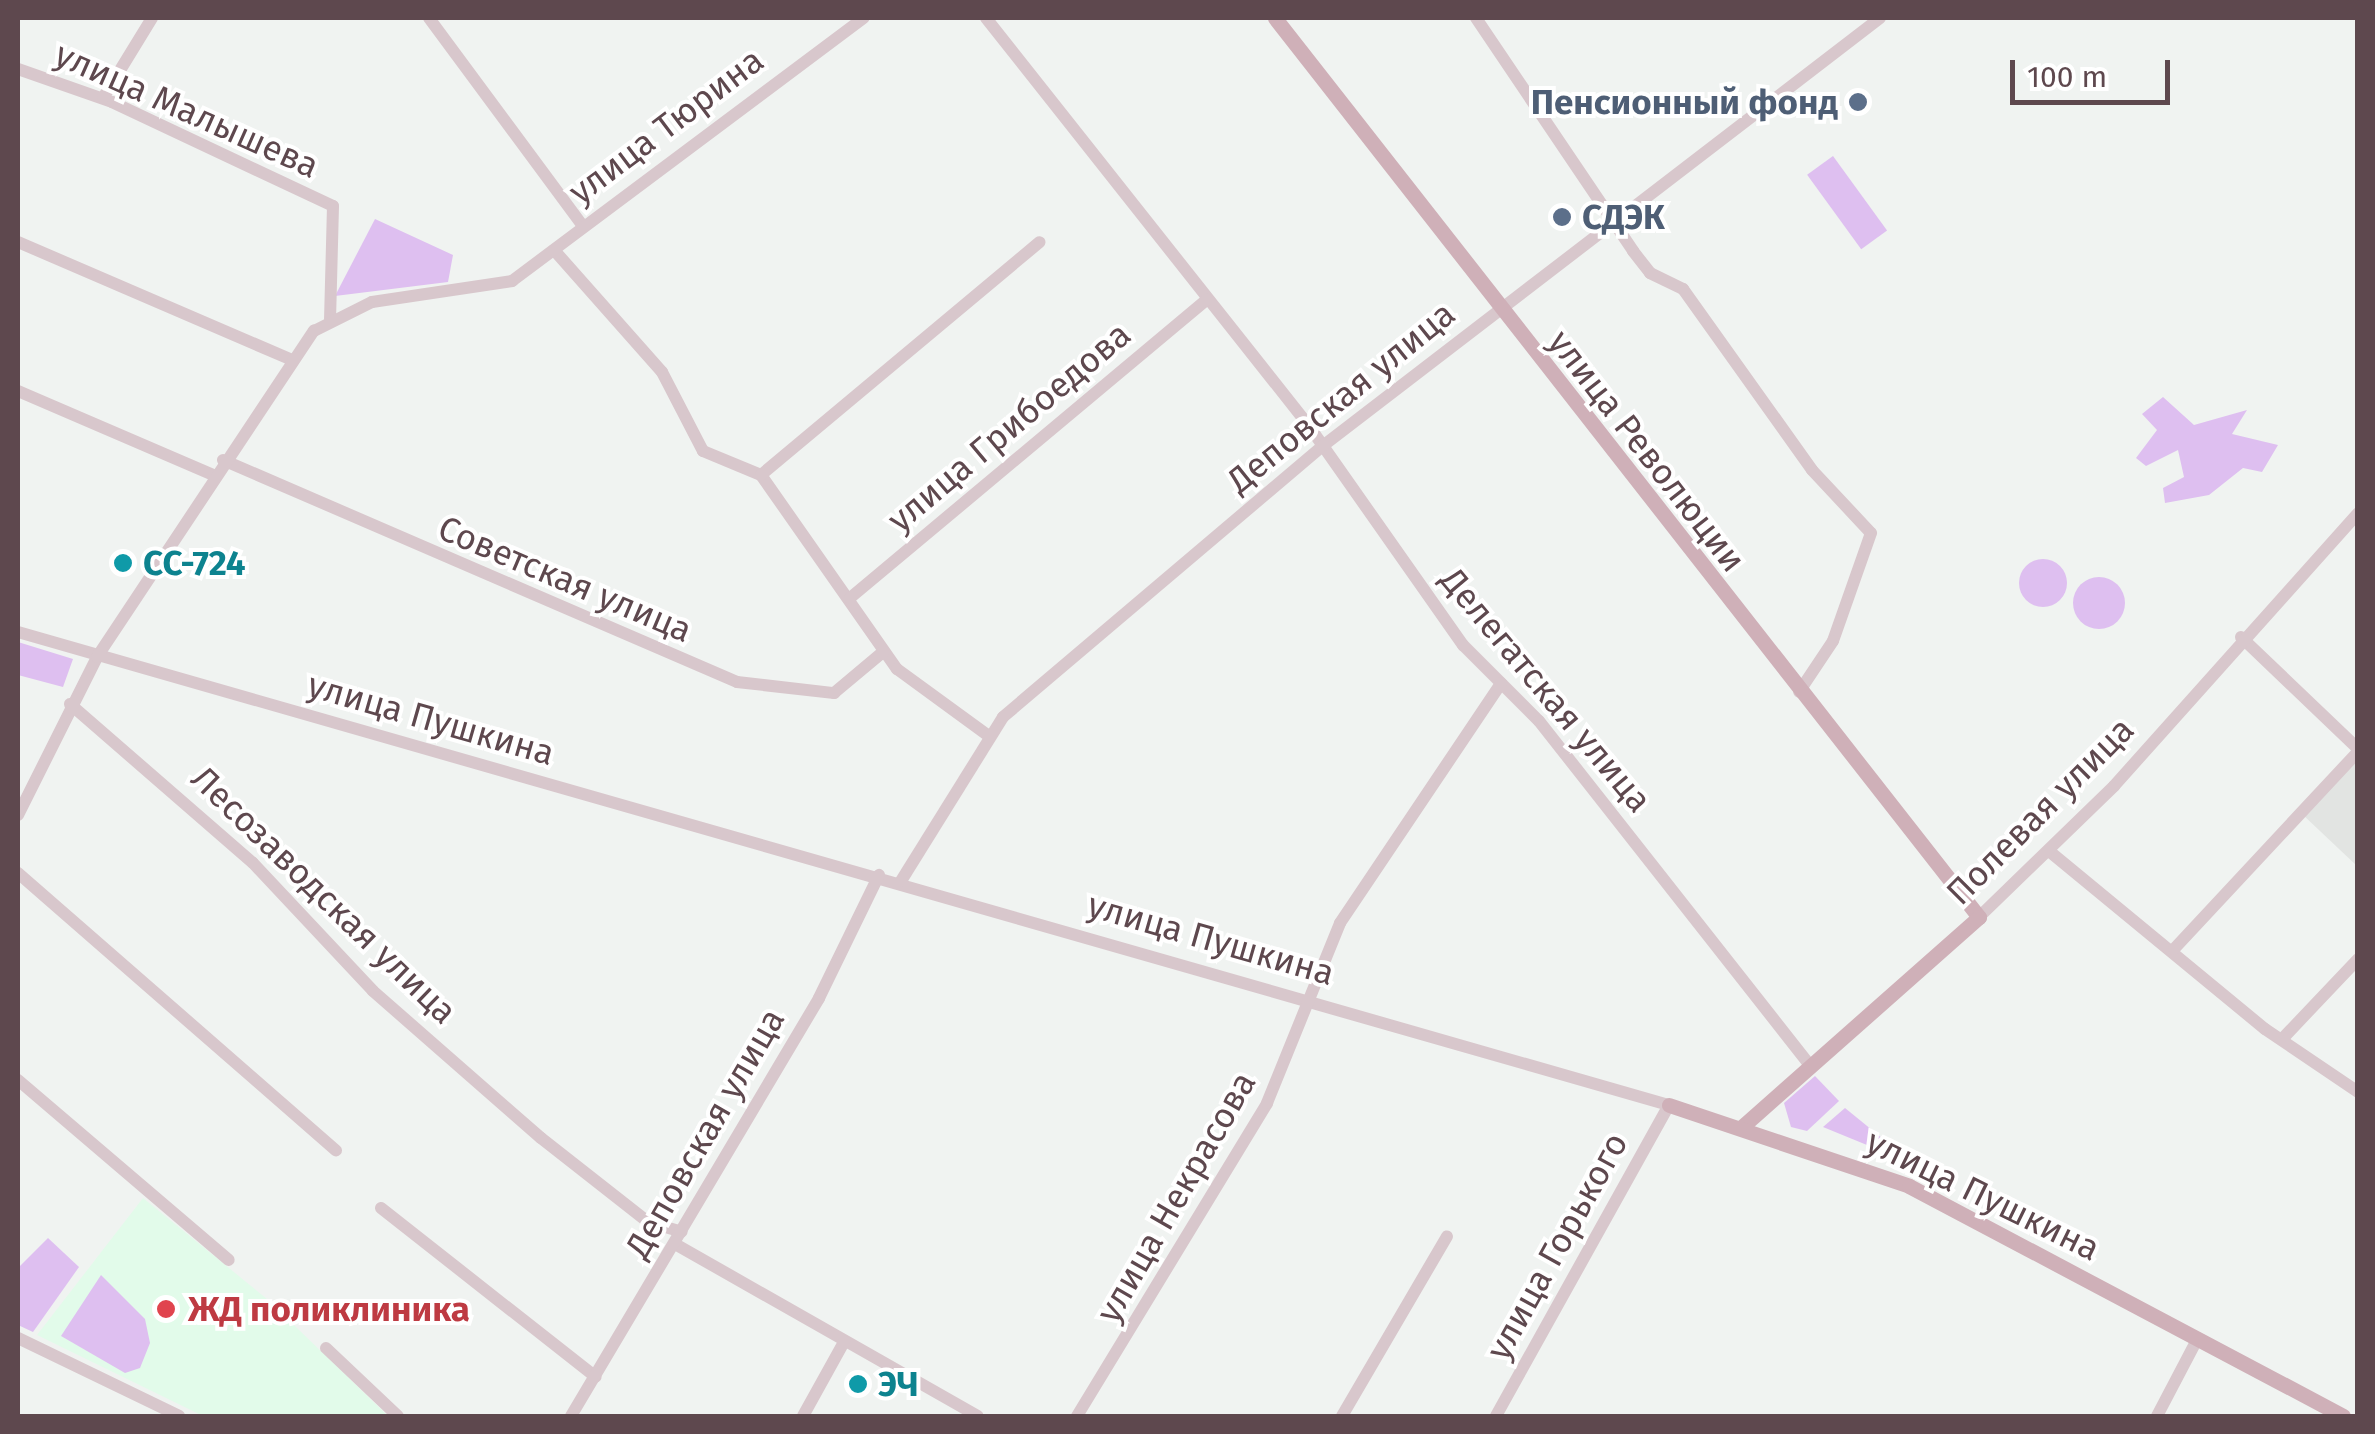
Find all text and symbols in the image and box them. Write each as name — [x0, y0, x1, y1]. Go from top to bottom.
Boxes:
street label: улица Малышева — [49, 33, 325, 187]
street label: улица Тюрина — [560, 39, 772, 213]
scale bar — [2015, 40, 2175, 102]
text: 100 m — [2027, 59, 2107, 95]
place label: Пенсионный фонд — [1531, 81, 1838, 123]
marker: Пенсионный фонд — [1847, 91, 1869, 113]
place label: СДЭК — [1582, 196, 1665, 238]
marker: СДЭК — [1551, 206, 1573, 228]
street label: Деповская улица — [1219, 292, 1463, 502]
street label: улица Грибоедова — [879, 313, 1139, 541]
street label: улица Революции — [1540, 322, 1754, 580]
street label: Советская улица — [432, 507, 698, 651]
place label: СС-724 — [143, 542, 246, 584]
marker: СС-724 — [112, 552, 134, 574]
street label: Делегатская улица — [1432, 559, 1660, 821]
street label: улица Пушкина — [303, 664, 559, 774]
street label: Полевая улица — [1938, 709, 2142, 913]
street label: Лесозаводская улица — [183, 757, 465, 1033]
street label: улица Пушкина — [1083, 884, 1339, 994]
street label: Деповская улица — [617, 1001, 793, 1265]
street label: улица Некрасова — [1087, 1064, 1265, 1330]
street label: улица Пушкина — [1859, 1120, 2107, 1270]
street label: улица Горького — [1477, 1125, 1637, 1367]
place label: ЖД поликлиника — [188, 1288, 470, 1330]
marker: ЖД поликлиника — [153, 1296, 179, 1322]
place label: ЭЧ — [878, 1363, 919, 1405]
marker: ЭЧ — [847, 1373, 869, 1395]

